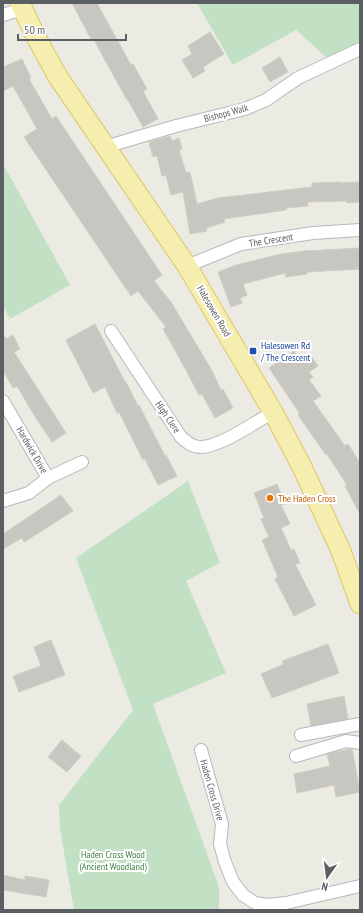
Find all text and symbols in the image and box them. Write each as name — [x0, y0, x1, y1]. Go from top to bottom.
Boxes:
scale bar — [18, 16, 126, 42]
text: 50 m — [24, 22, 45, 37]
street label: Bishops Walk — [202, 101, 250, 125]
street label: The Crescent — [248, 230, 294, 250]
street label: Halesowen Road — [194, 283, 234, 339]
place label: Halesowen Rd / The Crescent — [260, 339, 311, 364]
marker: Halesowen Rd / The Crescent — [248, 346, 258, 356]
street label: High Clere — [152, 398, 184, 436]
street label: Hardwick Drive — [13, 424, 51, 476]
place label: The Haden Cross — [278, 492, 336, 505]
marker: The Haden Cross — [265, 493, 275, 503]
street label: Haden Cross Drive — [197, 758, 227, 822]
park label: Haden Cross Wood (Ancient Woodland) — [79, 848, 147, 873]
north arrow — [307, 857, 347, 897]
text: N — [320, 879, 329, 894]

